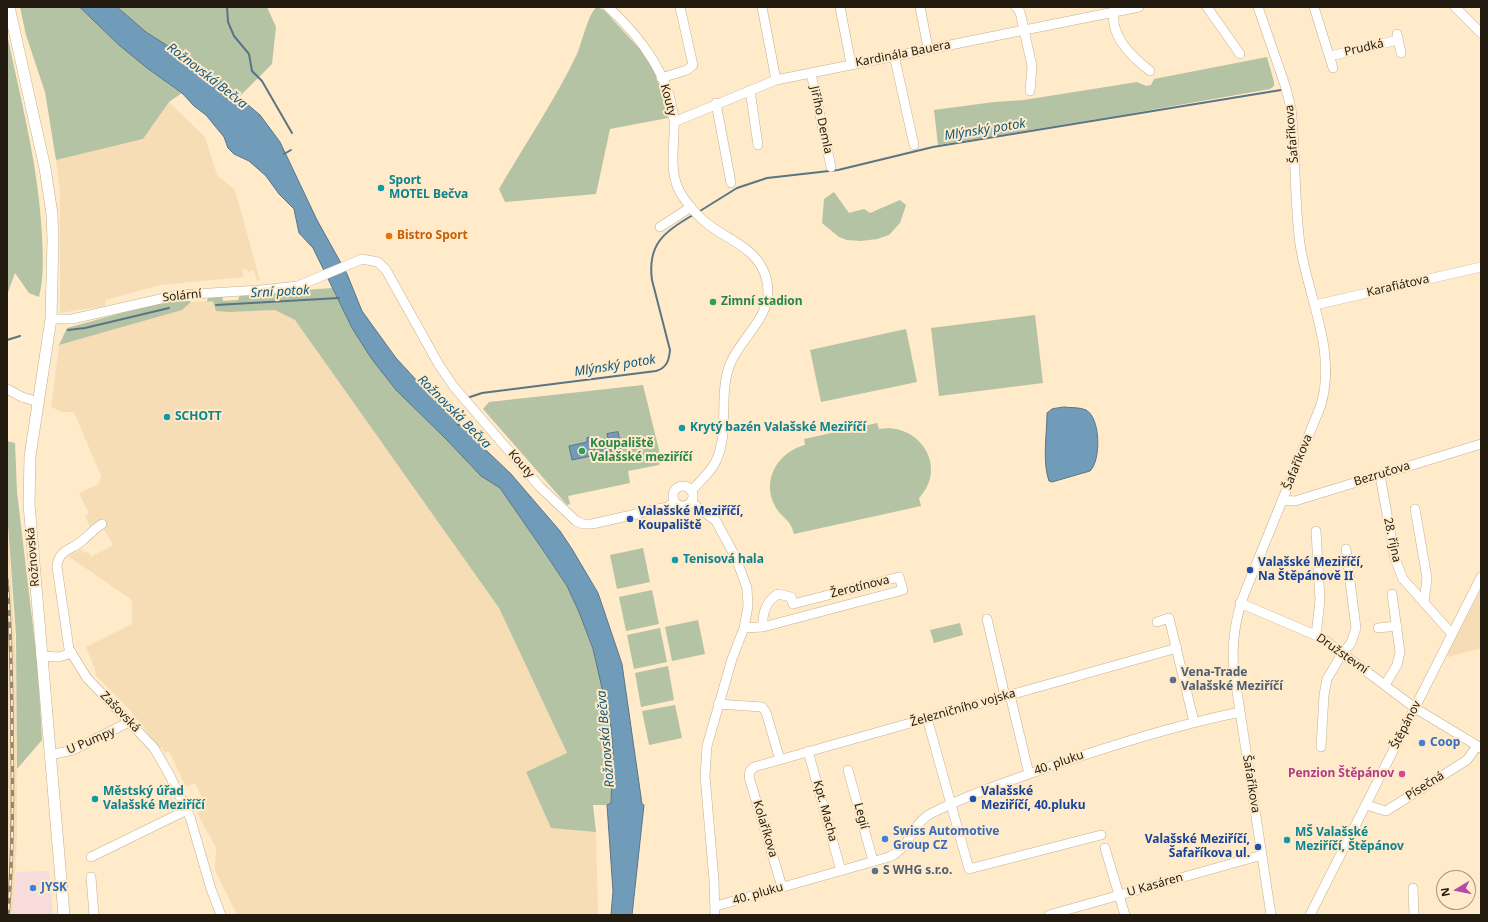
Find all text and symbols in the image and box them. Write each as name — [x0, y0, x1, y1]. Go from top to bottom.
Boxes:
street label: Prudká — [1343, 36, 1385, 60]
street label: Kardinála Bauera — [854, 38, 952, 70]
water label: Rožnovská Bečva — [164, 40, 250, 112]
street label: Kouty — [657, 82, 679, 118]
street label: Jiřího Demla — [807, 85, 835, 155]
street label: Šafaříkova — [1282, 104, 1302, 164]
water label: Mlýnský potok — [943, 116, 1027, 144]
place label: Sport MOTEL Bečva — [389, 174, 468, 202]
marker: Sport MOTEL Bečva — [376, 183, 386, 193]
place label: Bistro Sport — [397, 229, 468, 243]
marker: Bistro Sport — [384, 231, 394, 241]
street label: Karafiátova — [1365, 272, 1431, 300]
water label: Srní potok — [250, 283, 310, 301]
street label: Solární — [162, 287, 202, 305]
place label: Zimní stadion — [721, 295, 803, 309]
marker: Zimní stadion — [708, 297, 718, 307]
water label: Mlýnský potok — [573, 352, 657, 380]
water label: Rožnovská Bečva — [414, 372, 494, 452]
place label: SCHOTT — [175, 410, 222, 424]
marker: SCHOTT — [162, 412, 172, 422]
place label: Krytý bazén Valašské Meziříčí — [690, 421, 866, 435]
marker: Krytý bazén Valašské Meziříčí — [677, 423, 687, 433]
street label: Šafaříkova — [1280, 432, 1316, 492]
place label: Koupaliště Valašské meziříčí — [590, 437, 692, 465]
marker: Koupaliště Valašské meziříčí — [577, 446, 587, 456]
street label: Kouty — [505, 447, 537, 481]
street label: Bezručova — [1352, 459, 1412, 489]
place label: Valašské Meziříčí, Koupaliště — [638, 505, 743, 533]
marker: Valašské Meziříčí, Koupaliště — [625, 514, 635, 524]
street label: 28. října — [1380, 516, 1404, 564]
street label: Rožnovská — [23, 527, 43, 587]
place label: Tenisová hala — [683, 553, 764, 567]
marker: Tenisová hala — [670, 555, 680, 565]
place label: Valašské Meziříčí, Na Štěpánově II — [1258, 556, 1363, 584]
marker: Valašské Meziříčí, Na Štěpánově II — [1245, 565, 1255, 575]
street label: Žerotínova — [829, 573, 891, 601]
street label: Družstevní — [1313, 631, 1371, 677]
place label: Vena-Trade Valašské Meziříčí — [1181, 666, 1283, 694]
marker: Vena-Trade Valašské Meziříčí — [1168, 675, 1178, 685]
street label: Železničního vojska — [909, 686, 1017, 730]
street label: Zašovská — [97, 689, 143, 735]
water label: Rožnovská Bečva — [594, 690, 618, 788]
street label: Štěpánov — [1388, 698, 1424, 752]
street label: U Pumpy — [65, 724, 117, 758]
place label: Coop — [1430, 736, 1460, 750]
marker: Coop — [1417, 738, 1427, 748]
street label: 40. pluku — [1032, 748, 1086, 778]
street label: Šafaříkova — [1239, 754, 1263, 814]
place label: Penzion Štěpánov — [1288, 767, 1394, 781]
marker: Penzion Štěpánov — [1397, 769, 1407, 779]
street label: Písečná — [1403, 769, 1447, 803]
street label: Kpt. Macha — [810, 779, 840, 843]
place label: Městský úřad Valašské Meziříčí — [103, 785, 205, 813]
place label: Valašské Meziříčí, 40.pluku — [981, 785, 1085, 813]
marker: Městský úřad Valašské Meziříčí — [90, 794, 100, 804]
marker: Valašské Meziříčí, 40.pluku — [968, 794, 978, 804]
street label: Kolaříkova — [750, 799, 780, 859]
street label: Legií — [851, 801, 871, 831]
place label: Swiss Automotive Group CZ — [893, 825, 999, 853]
place label: MŠ Valašské Meziříčí, Štěpánov — [1295, 826, 1404, 854]
place label: Valašské Meziříčí, Šafaříkova ul. — [1145, 833, 1250, 861]
marker: Swiss Automotive Group CZ — [880, 834, 890, 844]
marker: MŠ Valašské Meziříčí, Štěpánov — [1282, 835, 1292, 845]
marker: Valašské Meziříčí, Šafaříkova ul. — [1253, 842, 1263, 852]
place label: S WHG s.r.o. — [883, 864, 952, 878]
marker: S WHG s.r.o. — [870, 866, 880, 876]
street label: U Kasáren — [1125, 870, 1185, 900]
north arrow — [1436, 870, 1476, 910]
street label: 40. pluku — [731, 880, 785, 908]
place label: JYSK — [41, 881, 67, 895]
marker: JYSK — [28, 883, 38, 893]
text: N — [1437, 886, 1453, 898]

